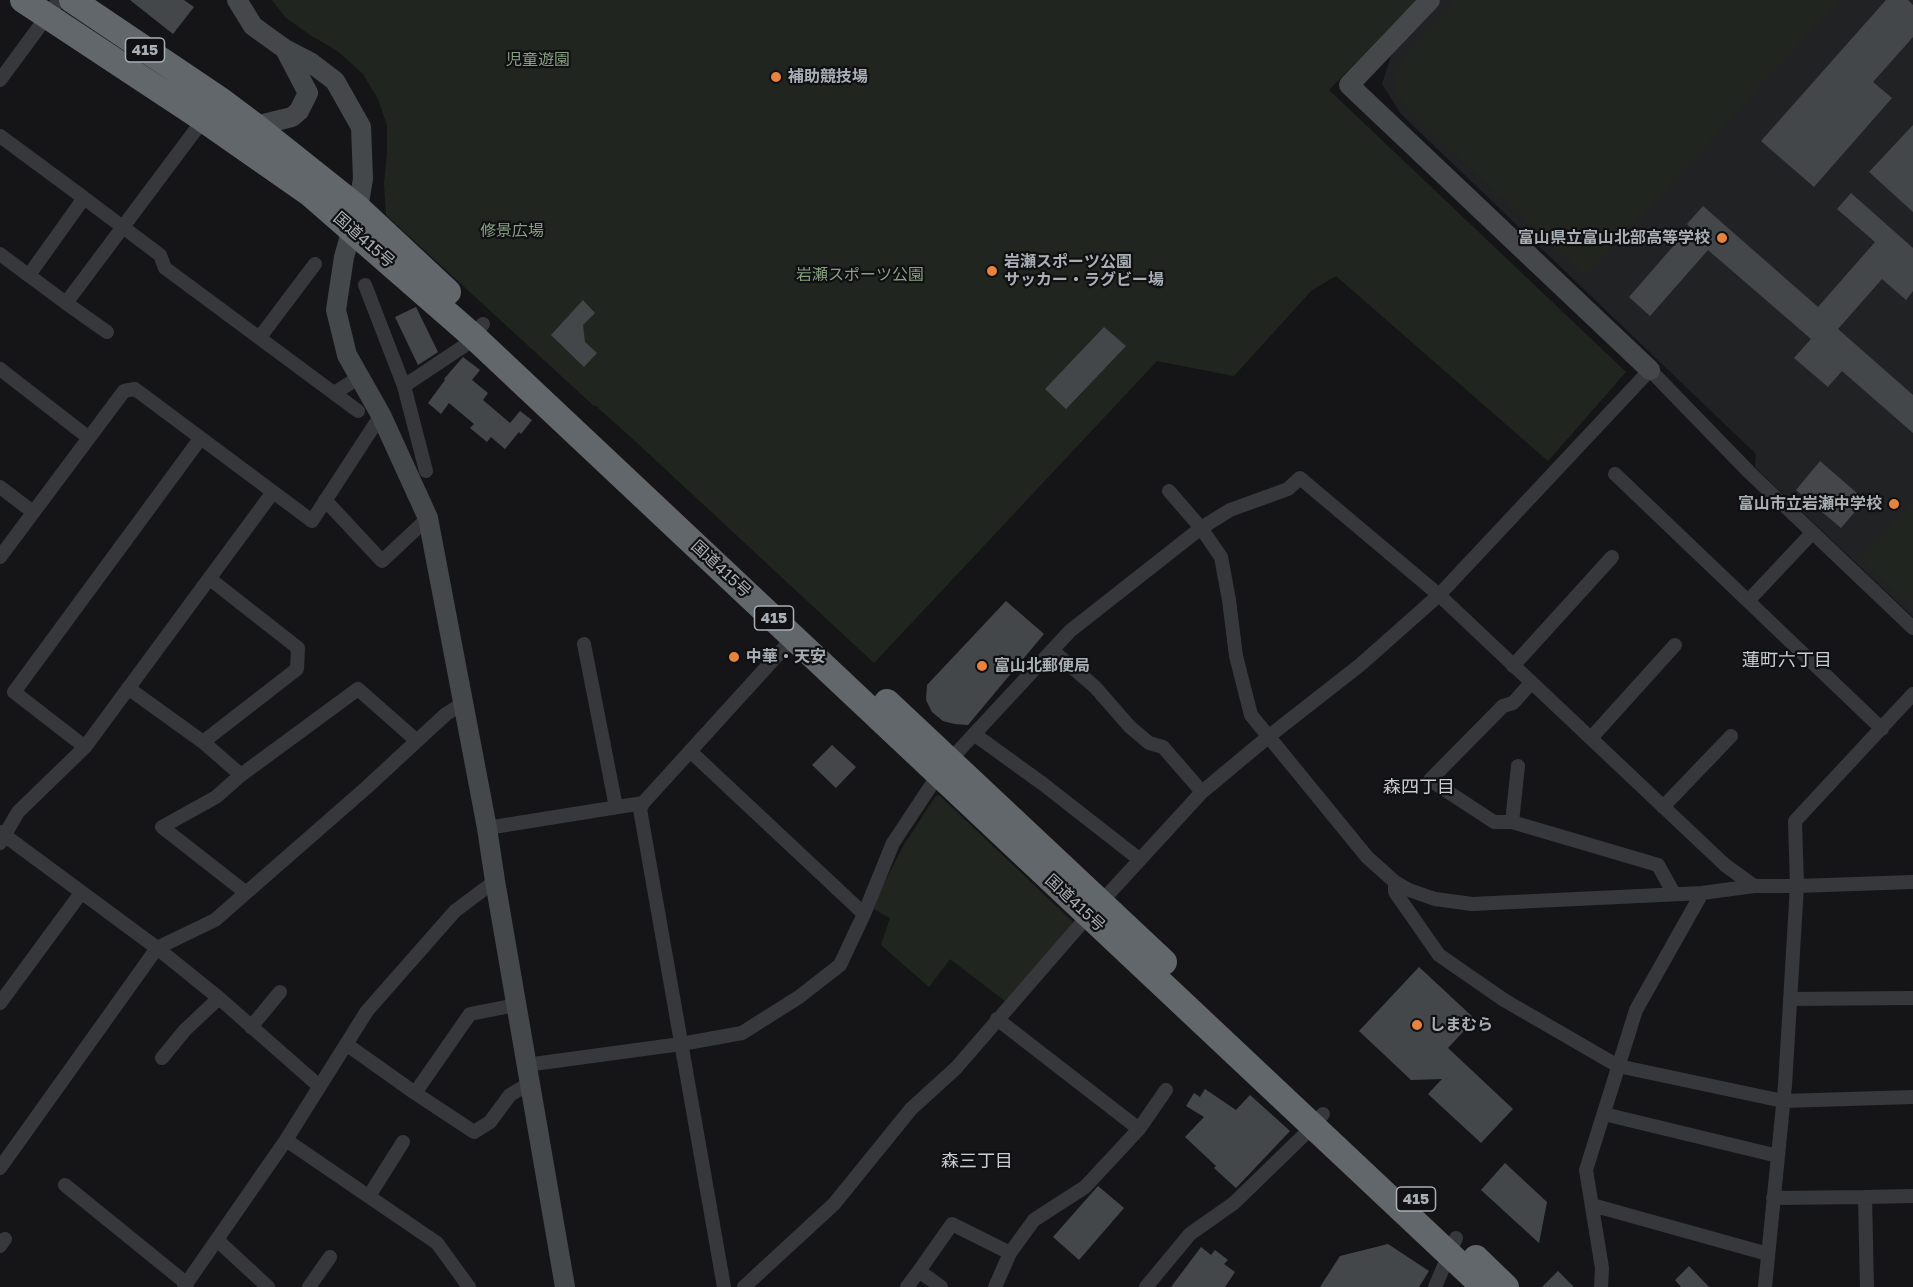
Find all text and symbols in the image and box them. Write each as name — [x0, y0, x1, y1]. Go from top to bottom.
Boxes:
road number: 415 — [126, 38, 164, 62]
park label: 児童遊園 — [506, 50, 570, 70]
place label: 補助競技場 — [788, 67, 868, 87]
marker: 補助競技場 — [769, 70, 783, 84]
street label: 国道415号 — [329, 208, 399, 272]
park label: 修景広場 — [480, 221, 544, 241]
place label: 富山県立富山北部高等学校 — [1518, 228, 1710, 248]
marker: 富山県立富山北部高等学校 — [1715, 231, 1729, 245]
place label: 岩瀬スポーツ公園 サッカー・ラグビー場 — [1004, 252, 1164, 290]
marker: 岩瀬スポーツ公園 サッカー・ラグビー場 — [985, 264, 999, 278]
park label: 岩瀬スポーツ公園 — [796, 265, 924, 285]
place label: 富山市立岩瀬中学校 — [1738, 494, 1882, 514]
marker: 富山市立岩瀬中学校 — [1887, 497, 1901, 511]
street label: 国道415号 — [687, 536, 755, 602]
road number: 415 — [754, 606, 794, 630]
place label: 中華・天安 — [746, 647, 826, 667]
district label: 蓮町六丁目 — [1742, 649, 1832, 671]
marker: 中華・天安 — [727, 650, 741, 664]
place label: 富山北郵便局 — [994, 656, 1090, 676]
marker: 富山北郵便局 — [975, 659, 989, 673]
district label: 森四丁目 — [1383, 776, 1455, 798]
street label: 国道415号 — [1041, 870, 1109, 936]
place label: しまむら — [1429, 1015, 1493, 1035]
marker: しまむら — [1410, 1018, 1424, 1032]
district label: 森三丁目 — [941, 1150, 1013, 1172]
road number: 415 — [1396, 1187, 1436, 1211]

